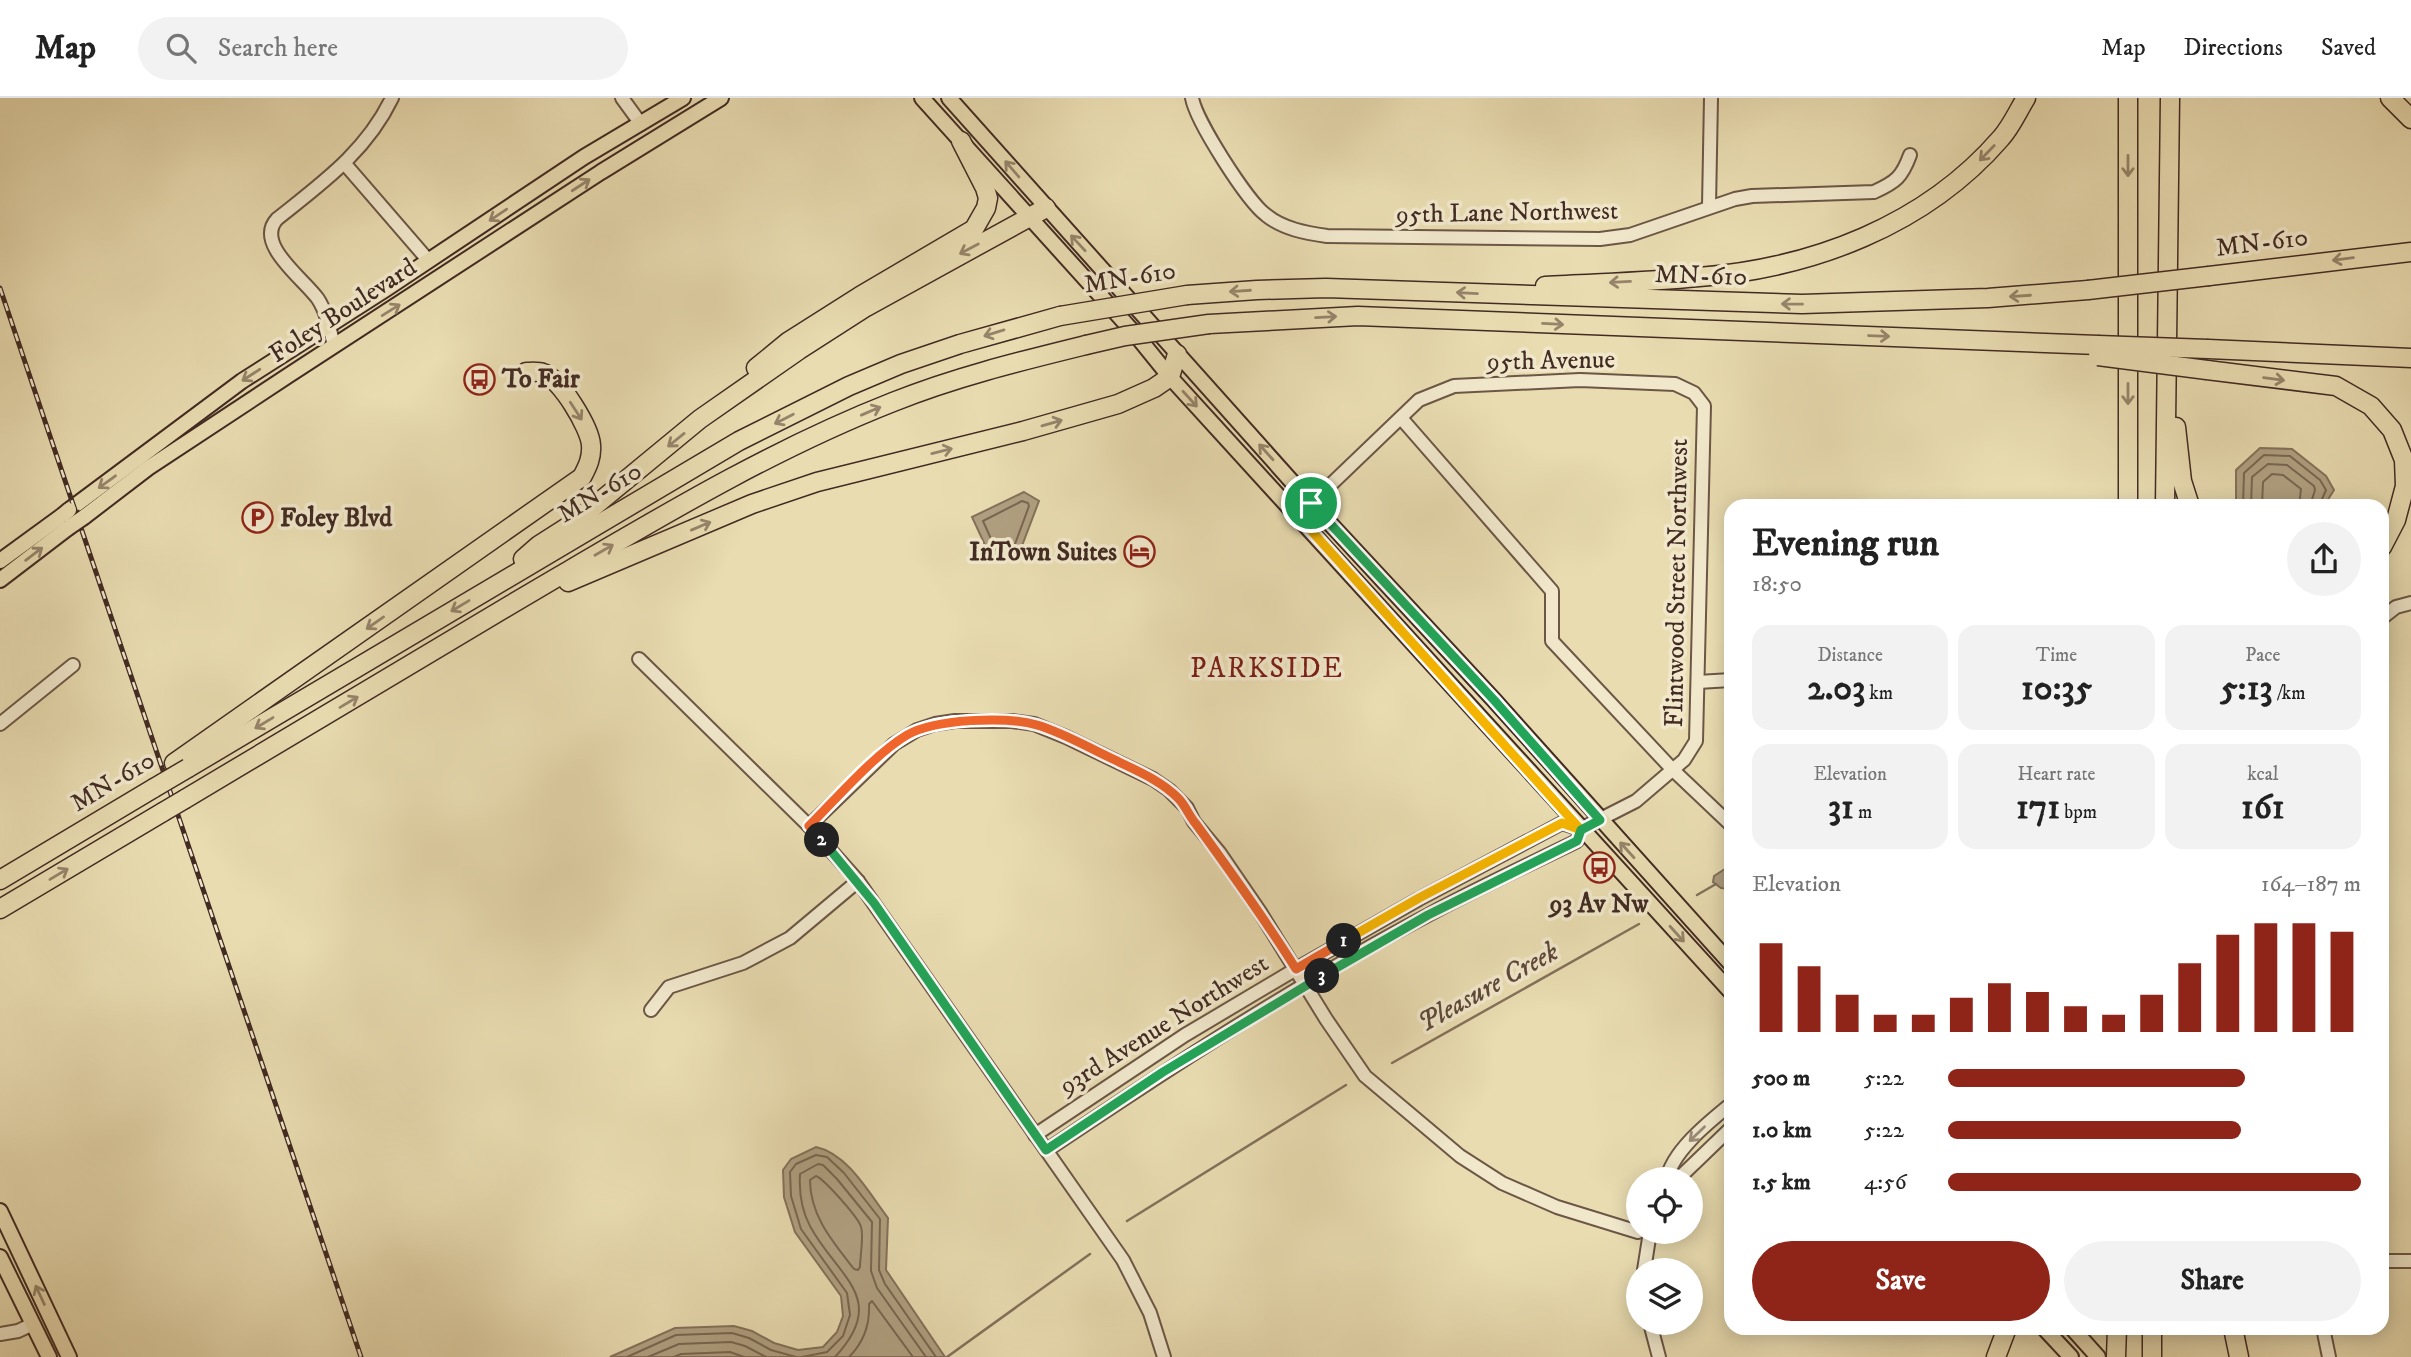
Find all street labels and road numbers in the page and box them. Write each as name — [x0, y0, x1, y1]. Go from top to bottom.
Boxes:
street label: 95th Lane Northwest — [1394, 195, 1618, 231]
street label: MN-610 — [2214, 221, 2310, 265]
street label: Foley Boulevard — [263, 251, 423, 371]
street label: MN-610 — [1082, 254, 1178, 302]
street label: MN-610 — [1654, 258, 1748, 294]
street label: 95th Avenue — [1485, 343, 1615, 379]
street label: Flintwood Street Northwest — [1658, 438, 1696, 728]
street label: MN-610 — [552, 455, 648, 531]
street label: MN-610 — [65, 744, 161, 820]
street label: 93rd Avenue Northwest — [1052, 947, 1275, 1104]

